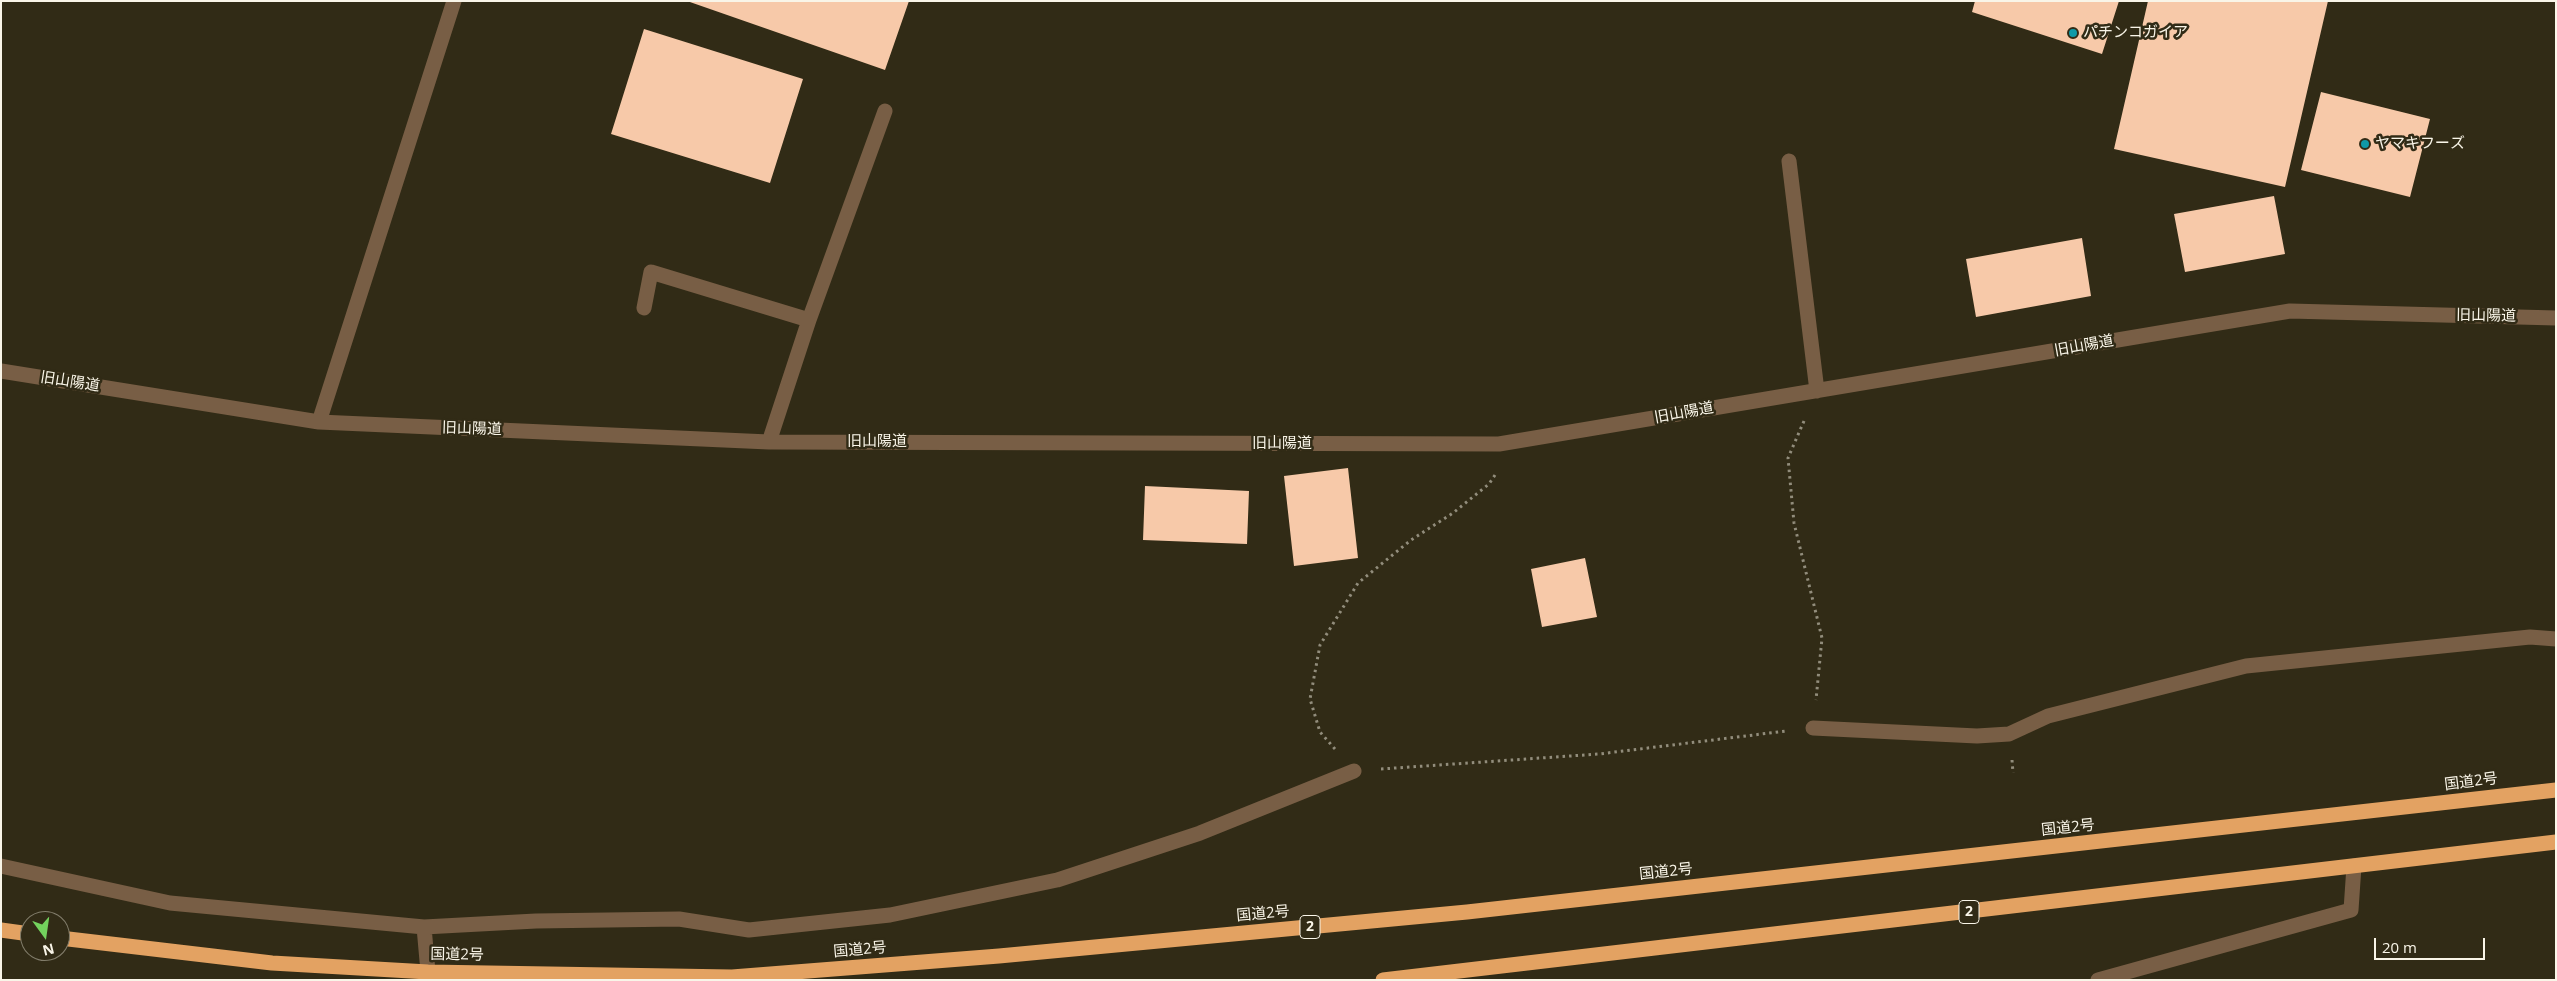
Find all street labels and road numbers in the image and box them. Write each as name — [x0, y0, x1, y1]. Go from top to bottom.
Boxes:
street label: 旧山陽道 — [2456, 306, 2516, 326]
street label: 旧山陽道 — [2053, 332, 2115, 360]
street label: 旧山陽道 — [39, 368, 101, 396]
street label: 旧山陽道 — [1653, 399, 1715, 427]
street label: 旧山陽道 — [442, 419, 502, 439]
street label: 旧山陽道 — [847, 433, 907, 451]
street label: 旧山陽道 — [1252, 435, 1312, 453]
street label: 国道2号 — [2443, 770, 2499, 794]
street label: 国道2号 — [2040, 816, 2096, 840]
street label: 国道2号 — [1638, 860, 1694, 884]
road number: 2 — [1959, 900, 1979, 924]
street label: 国道2号 — [1236, 903, 1290, 925]
road number: 2 — [1300, 916, 1320, 939]
street label: 国道2号 — [833, 939, 887, 961]
street label: 国道2号 — [430, 946, 484, 964]

